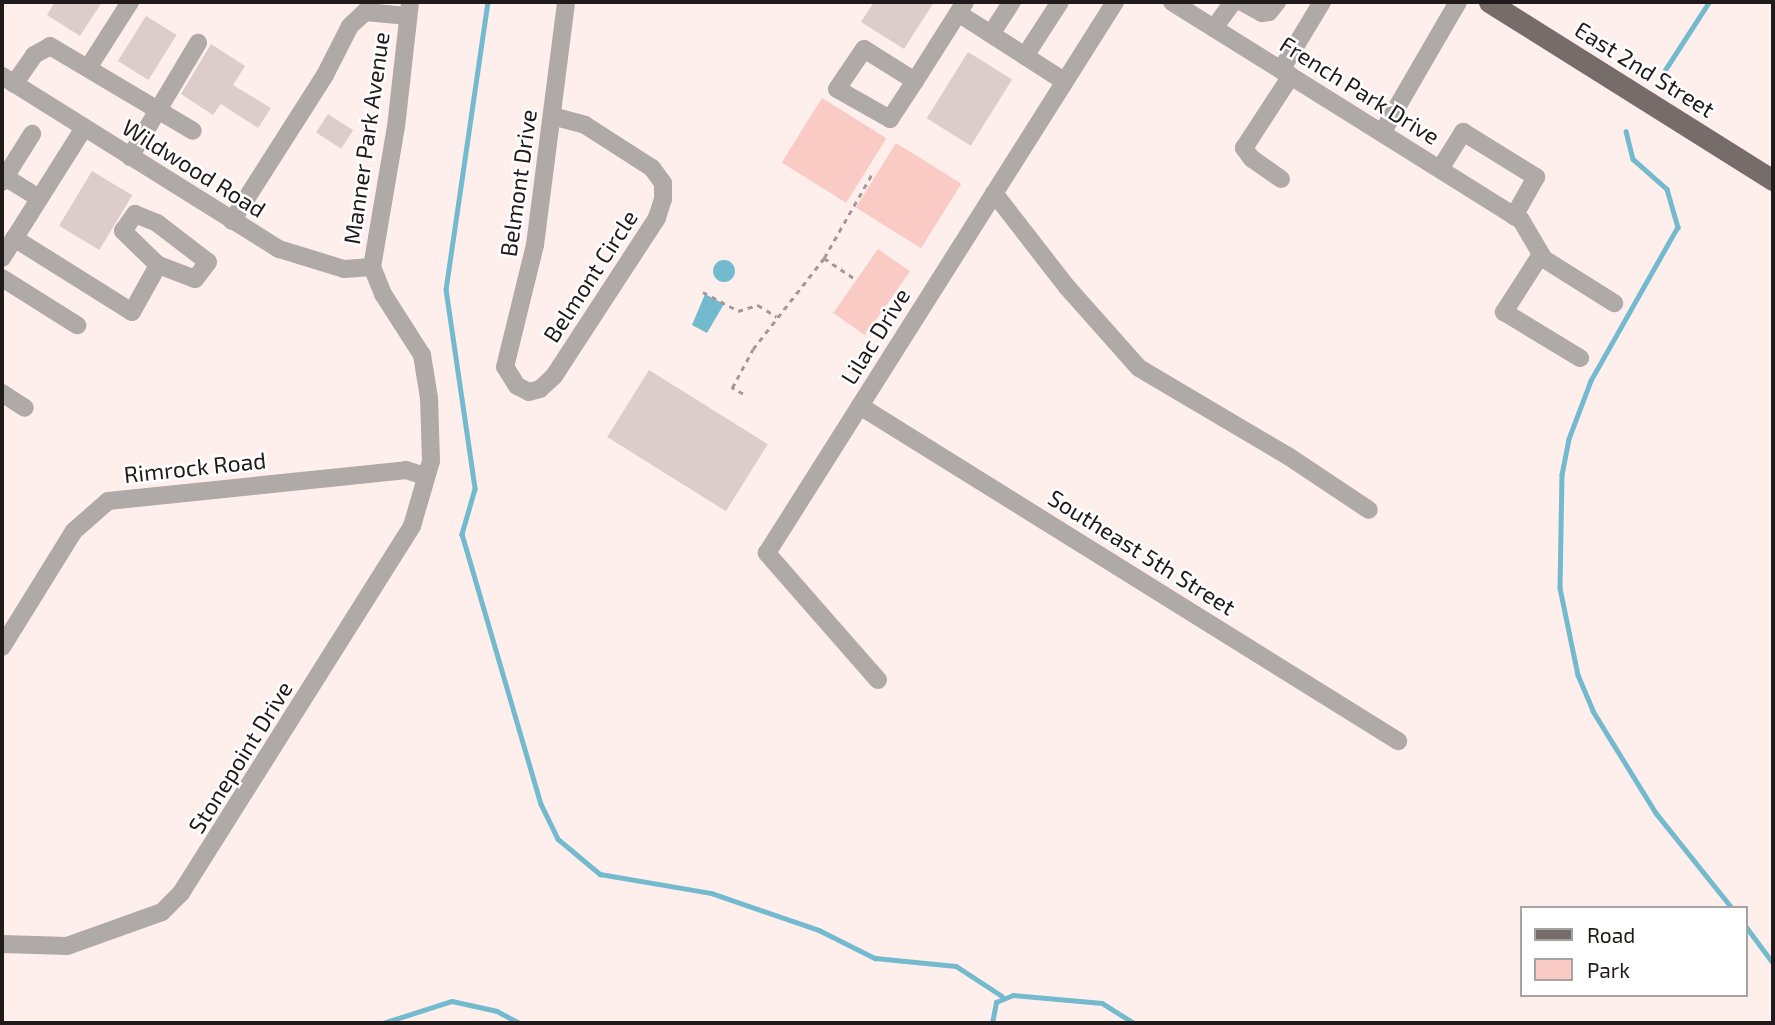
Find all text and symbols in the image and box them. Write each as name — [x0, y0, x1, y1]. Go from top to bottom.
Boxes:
street label: East 2nd Street — [1570, 15, 1720, 123]
street label: Manner Park Avenue — [337, 29, 395, 247]
street label: French Park Drive — [1275, 30, 1445, 150]
street label: Belmont Drive — [494, 108, 542, 258]
street label: Wildwood Road — [117, 113, 271, 223]
street label: Belmont Circle — [537, 205, 643, 347]
street label: Lilac Drive — [835, 283, 915, 389]
street label: Rimrock Road — [122, 446, 268, 488]
street label: Southeast 5th Street — [1043, 483, 1241, 621]
street label: Stonepoint Drive — [182, 676, 298, 838]
legend — [1520, 906, 1747, 997]
text: Road — [1587, 922, 1635, 947]
text: Park — [1587, 957, 1630, 982]

